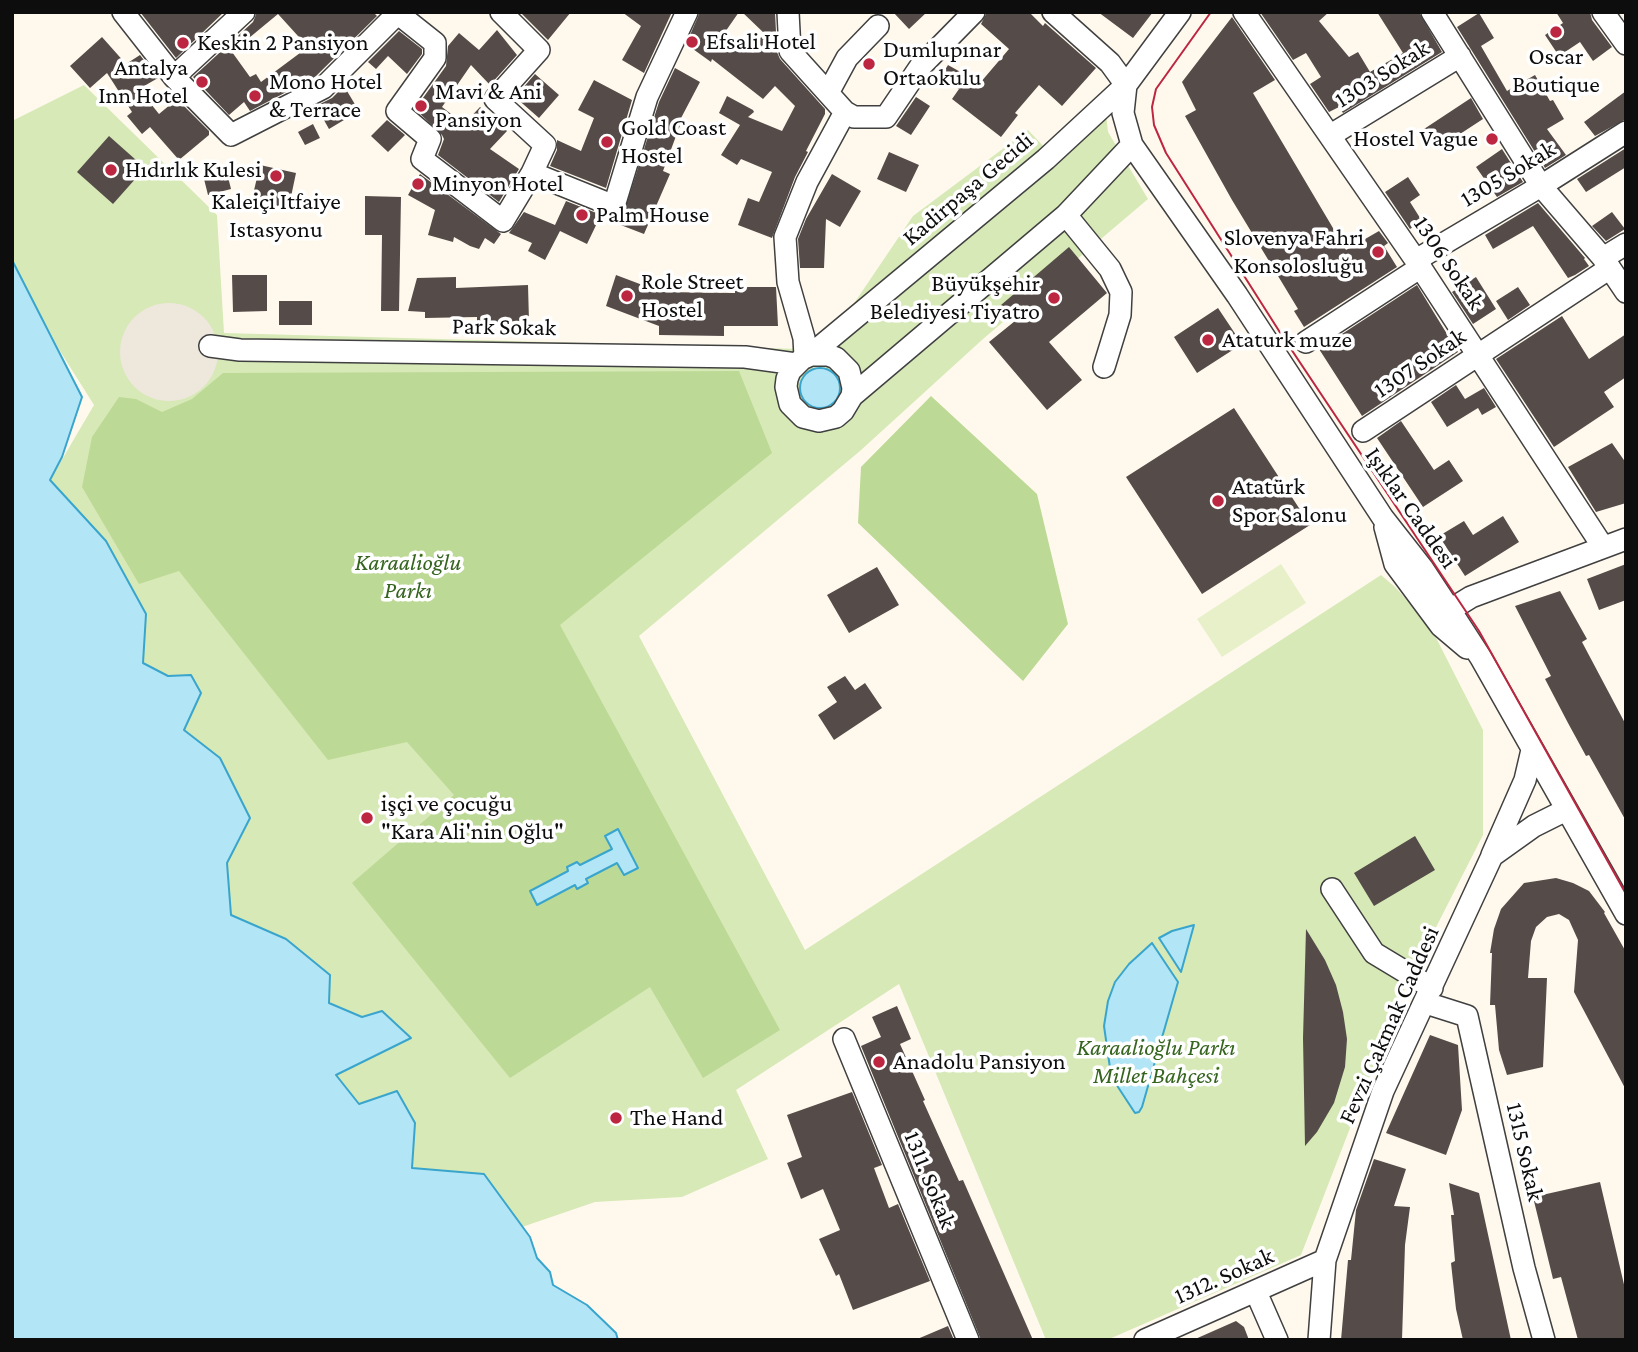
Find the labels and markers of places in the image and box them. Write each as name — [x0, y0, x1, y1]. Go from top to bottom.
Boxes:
marker: Oscar Boutique — [1548, 24, 1564, 40]
place label: Efsali Hotel — [706, 28, 816, 56]
place label: Keskin 2 Pansiyon — [197, 29, 369, 57]
marker: Efsali Hotel — [684, 34, 700, 50]
marker: Keskin 2 Pansiyon — [175, 35, 191, 51]
place label: Dumlupınar Ortaokulu — [883, 36, 1001, 92]
place label: Oscar Boutique — [1512, 43, 1600, 99]
place label: Antalya Inn Hotel — [98, 54, 188, 110]
marker: Dumlupınar Ortaokulu — [861, 56, 877, 72]
place label: Mono Hotel & Terrace — [269, 68, 382, 124]
marker: Antalya Inn Hotel — [194, 74, 210, 90]
place label: Mavi & Ani Pansiyon — [435, 78, 542, 134]
marker: Mono Hotel & Terrace — [247, 88, 263, 104]
marker: Mavi & Ani Pansiyon — [413, 98, 429, 114]
place label: Gold Coast Hostel — [621, 114, 726, 170]
place label: Hostel Vague — [1353, 125, 1478, 153]
marker: Hostel Vague — [1484, 131, 1500, 147]
marker: Gold Coast Hostel — [599, 134, 615, 150]
place label: Hıdırlık Kulesi — [125, 156, 262, 184]
marker: Hıdırlık Kulesi — [103, 162, 119, 178]
marker: Kaleiçi Itfaiye Istasyonu — [268, 168, 284, 184]
place label: Minyon Hotel — [432, 170, 563, 198]
marker: Minyon Hotel — [410, 176, 426, 192]
place label: Kaleiçi Itfaiye Istasyonu — [211, 188, 341, 244]
place label: Palm House — [596, 201, 709, 229]
marker: Palm House — [574, 207, 590, 223]
place label: Slovenya Fahri Konsolosluğu — [1224, 224, 1364, 280]
marker: Slovenya Fahri Konsolosluğu — [1370, 244, 1386, 260]
place label: Role Street Hostel — [641, 268, 743, 324]
place label: Büyükşehir Belediyesi Tiyatro — [870, 270, 1040, 326]
marker: Role Street Hostel — [619, 288, 635, 304]
marker: Büyükşehir Belediyesi Tiyatro — [1046, 290, 1062, 306]
place label: Ataturk muze — [1222, 326, 1352, 354]
marker: Ataturk muze — [1200, 332, 1216, 348]
place label: Atatürk Spor Salonu — [1232, 473, 1347, 529]
marker: Atatürk Spor Salonu — [1210, 493, 1226, 509]
place label: işçi ve çocuğu "Kara Ali'nin Oğlu" — [381, 790, 564, 846]
marker: işçi ve çocuğu "Kara Ali'nin Oğlu" — [359, 810, 375, 826]
place label: Anadolu Pansiyon — [893, 1048, 1066, 1076]
marker: Anadolu Pansiyon — [871, 1054, 887, 1070]
place label: The Hand — [630, 1104, 723, 1132]
marker: The Hand — [608, 1110, 624, 1126]

